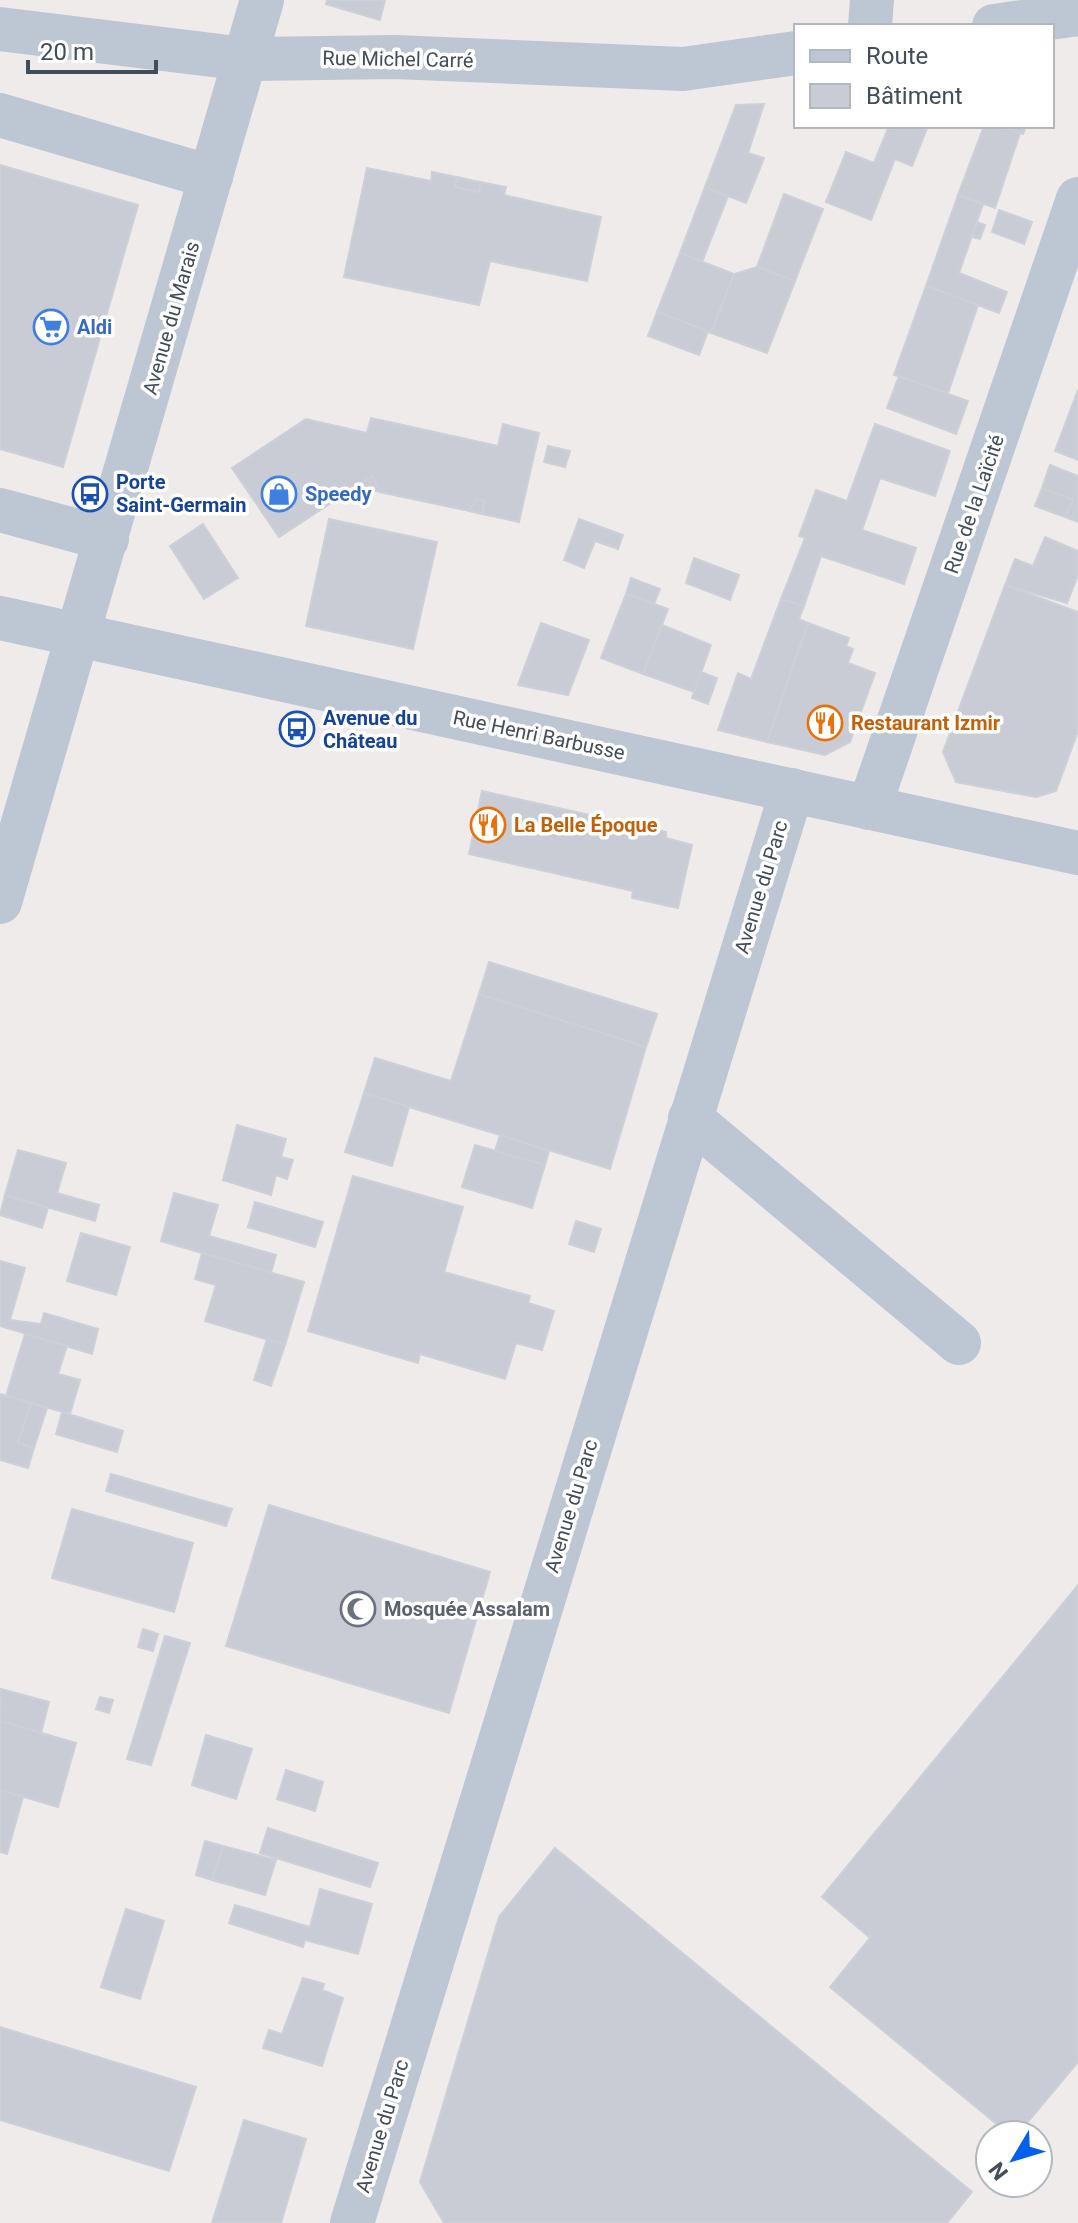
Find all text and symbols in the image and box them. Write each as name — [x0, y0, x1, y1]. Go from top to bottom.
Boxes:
scale bar — [28, 24, 156, 74]
legend — [794, 24, 1054, 128]
text: 20 m — [40, 38, 94, 66]
text: Route — [866, 42, 928, 70]
street label: Rue Michel Carré — [322, 46, 474, 72]
text: Bâtiment — [866, 82, 963, 110]
street label: Avenue du Marais — [138, 239, 204, 397]
supermarket icon: Aldi — [32, 308, 70, 346]
place label: Aldi — [77, 315, 112, 339]
street label: Rue de la Laïcité — [939, 431, 1009, 577]
place label: Porte Saint-Germain — [116, 470, 246, 517]
bus stop icon: Porte Saint-Germain — [71, 475, 109, 513]
shop icon: Speedy — [260, 475, 298, 513]
place label: Speedy — [305, 482, 372, 506]
restaurant icon: Restaurant Izmir — [806, 704, 844, 742]
street label: Rue Henri Barbusse — [451, 705, 627, 765]
place label: Avenue du Château — [323, 706, 417, 753]
bus stop icon: Avenue du Château — [278, 710, 316, 748]
place label: Restaurant Izmir — [851, 711, 1001, 735]
restaurant icon: La Belle Époque — [469, 806, 507, 844]
place label: La Belle Époque — [514, 813, 658, 837]
street label: Avenue du Parc — [729, 817, 793, 957]
street label: Avenue du Parc — [539, 1436, 603, 1576]
mosque icon: Mosquée Assalam — [339, 1590, 377, 1628]
place label: Mosquée Assalam — [384, 1597, 550, 1621]
street label: Avenue du Parc — [350, 2056, 414, 2196]
north arrow — [974, 2119, 1054, 2199]
text: N — [984, 2157, 1013, 2185]

